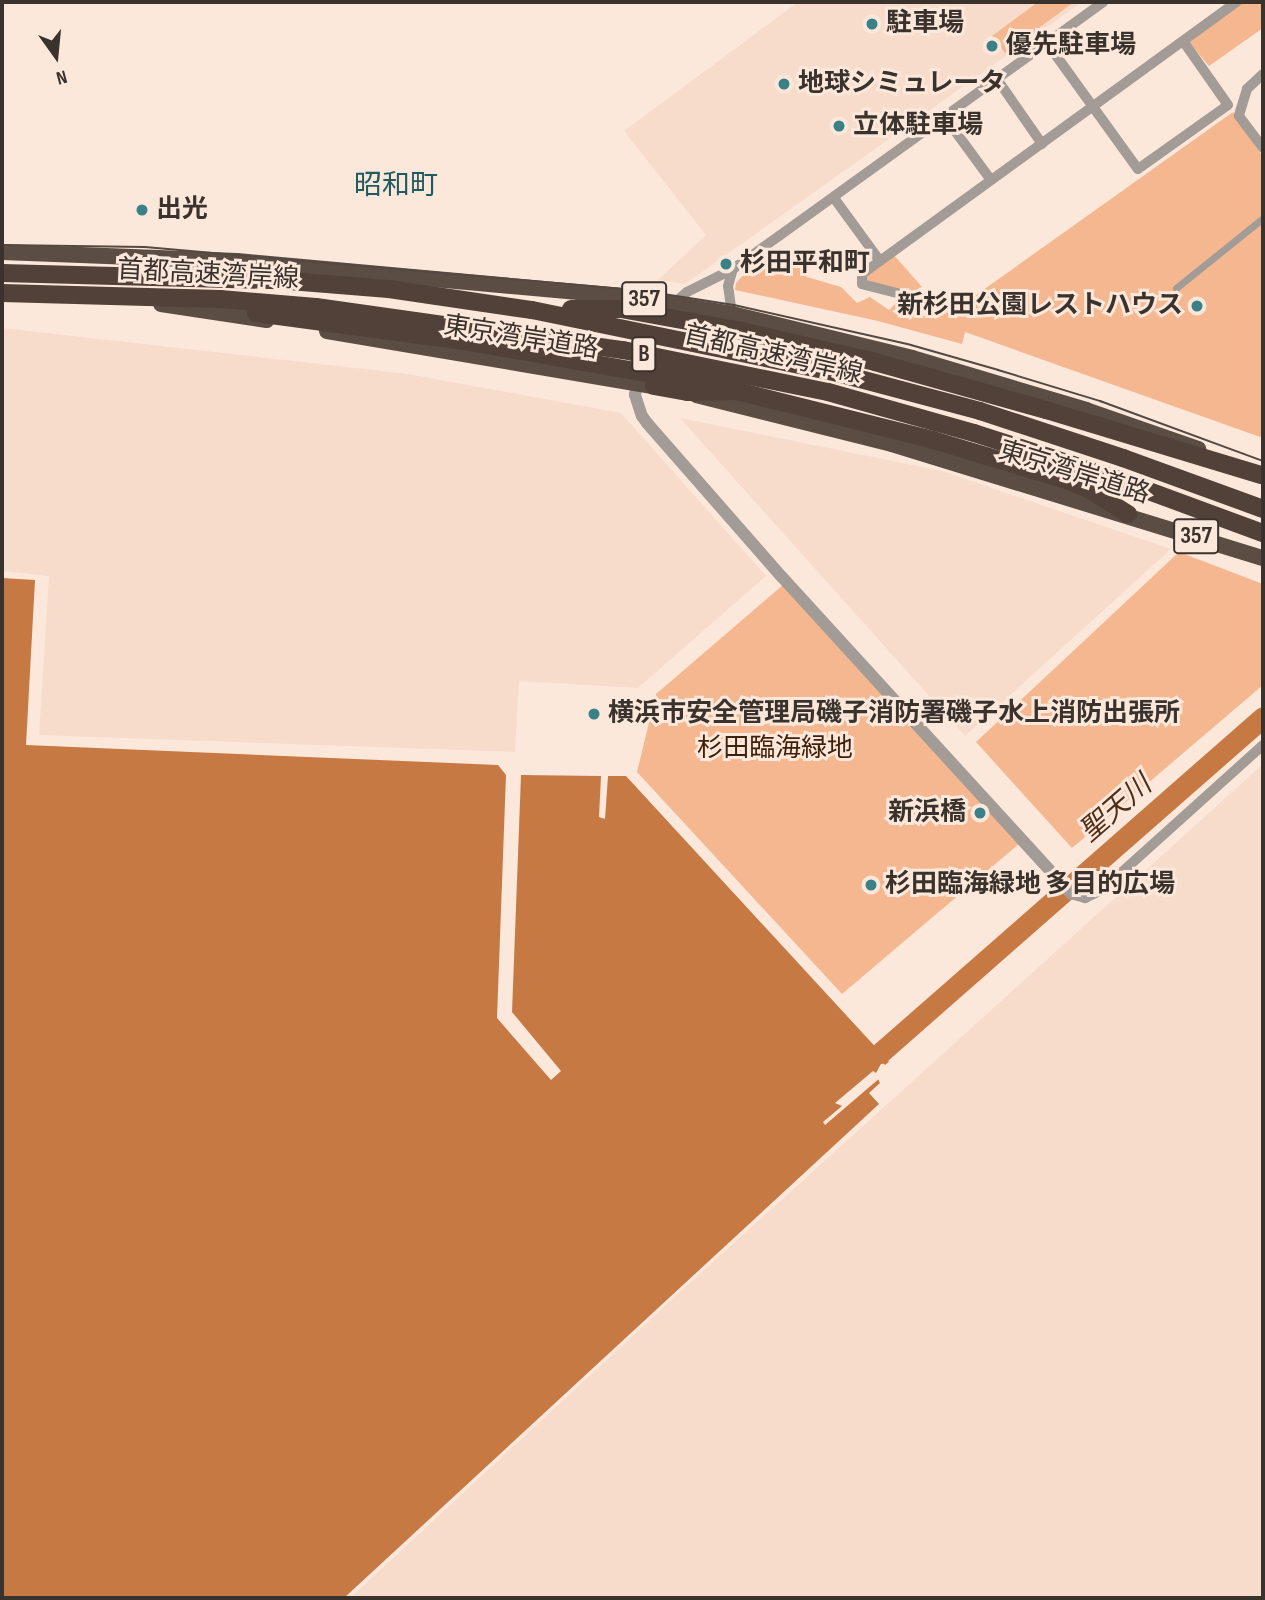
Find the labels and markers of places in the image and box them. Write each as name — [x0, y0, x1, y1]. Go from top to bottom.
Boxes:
place label: 駐車場 — [886, 8, 964, 40]
marker: 駐車場 — [864, 16, 880, 32]
place label: 優先駐車場 — [1006, 30, 1136, 62]
marker: 優先駐車場 — [984, 38, 1000, 54]
place label: 地球シミュレータ — [798, 68, 1006, 100]
marker: 地球シミュレータ — [776, 76, 792, 92]
place label: 立体駐車場 — [853, 110, 983, 142]
marker: 立体駐車場 — [831, 118, 847, 134]
place label: 出光 — [156, 194, 208, 226]
marker: 出光 — [134, 202, 150, 218]
place label: 杉田平和町 — [740, 248, 870, 280]
marker: 杉田平和町 — [718, 256, 734, 272]
place label: 新杉田公園レストハウス — [897, 290, 1183, 322]
marker: 新杉田公園レストハウス — [1189, 298, 1205, 314]
place label: 横浜市安全管理局磯子消防署磯子水上消防出張所 — [608, 698, 1180, 730]
marker: 横浜市安全管理局磯子消防署磯子水上消防出張所 — [586, 706, 602, 722]
place label: 新浜橋 — [888, 797, 966, 829]
marker: 新浜橋 — [972, 805, 988, 821]
place label: 杉田臨海緑地 多目的広場 — [885, 869, 1175, 901]
marker: 杉田臨海緑地 多目的広場 — [863, 877, 879, 893]

